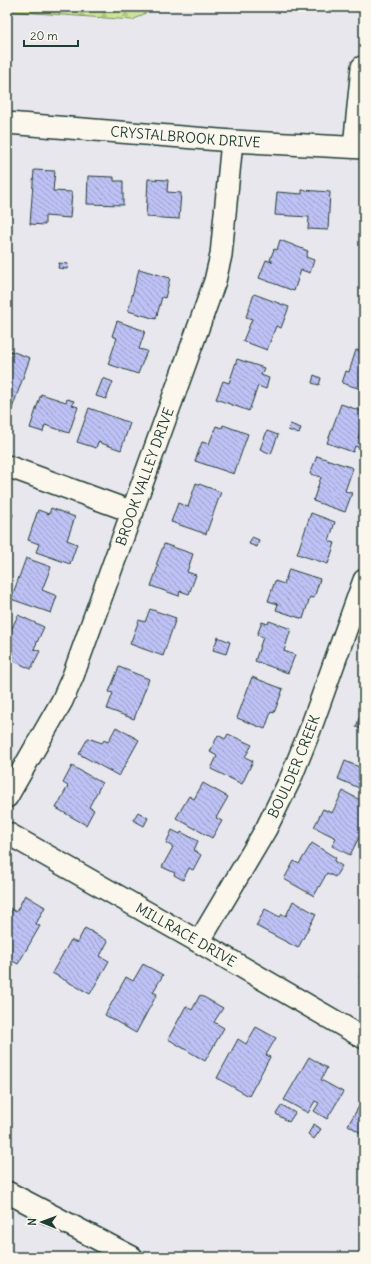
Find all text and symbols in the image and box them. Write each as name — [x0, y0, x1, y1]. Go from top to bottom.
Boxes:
scale bar — [24, 22, 78, 48]
text: 20 m — [30, 28, 58, 43]
street label: CRYSTALBROOK DRIVE — [110, 122, 261, 152]
street label: BROOK VALLEY DRIVE — [112, 405, 178, 548]
street label: BOULDER CREEK — [264, 712, 324, 821]
street label: MILLRACE DRIVE — [132, 899, 240, 971]
north arrow — [22, 1202, 62, 1242]
text: N — [25, 1218, 39, 1226]

